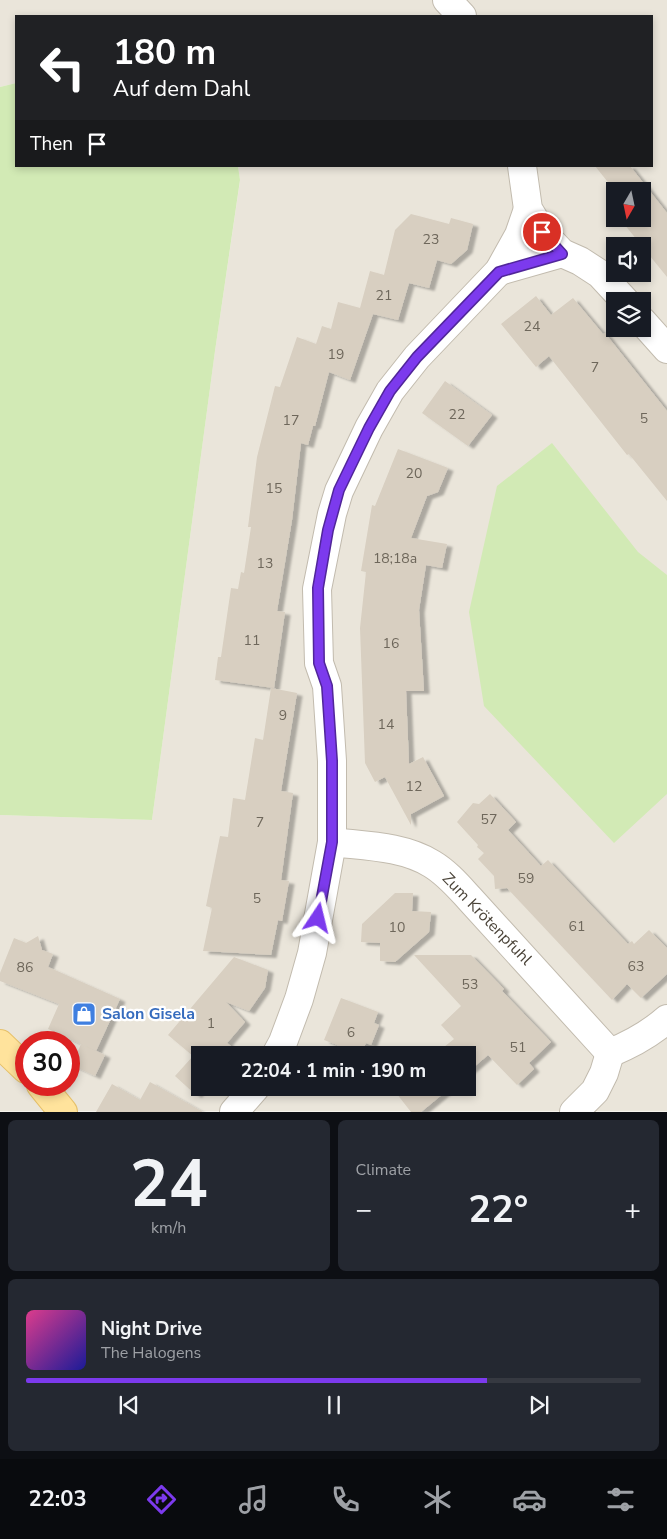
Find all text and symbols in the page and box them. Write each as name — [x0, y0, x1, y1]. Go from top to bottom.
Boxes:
text: 180 m — [113, 29, 216, 76]
icon: left — [30, 35, 95, 100]
text: Auf dem Dahl — [113, 74, 250, 104]
icon: arrive — [83, 130, 111, 158]
text: Then — [30, 131, 73, 157]
north arrow — [606, 182, 651, 228]
map controls — [606, 182, 651, 337]
pin — [521, 211, 563, 253]
icon: arrive — [528, 218, 556, 246]
house number: 23 — [423, 230, 439, 249]
button: sound — [606, 237, 651, 282]
house number: 21 — [376, 286, 392, 305]
button: layers — [606, 292, 651, 337]
house number: 24 — [524, 317, 540, 336]
house number: 19 — [328, 345, 344, 364]
house number: 7 — [591, 358, 599, 377]
house number: 22 — [449, 405, 465, 424]
house number: 5 — [640, 409, 648, 428]
house number: 17 — [283, 411, 299, 430]
house number: 20 — [406, 464, 422, 483]
house number: 15 — [266, 479, 282, 498]
house number: 18;18a — [373, 549, 417, 568]
house number: 13 — [257, 554, 273, 573]
house number: 11 — [244, 631, 260, 650]
house number: 16 — [383, 634, 399, 653]
house number: 9 — [279, 706, 287, 725]
house number: 14 — [378, 715, 394, 734]
house number: 12 — [406, 777, 422, 796]
house number: 57 — [481, 810, 497, 829]
house number: 7 — [256, 813, 264, 832]
street label: Zum Krötenpfuhl — [437, 868, 537, 970]
house number: 59 — [518, 869, 534, 888]
house number: 5 — [253, 889, 261, 908]
position arrow — [291, 891, 343, 943]
house number: 61 — [569, 917, 585, 936]
house number: 10 — [389, 918, 405, 937]
house number: 63 — [628, 957, 644, 976]
house number: 86 — [17, 958, 33, 977]
house number: 53 — [462, 975, 478, 994]
shop icon: Salon Gisela — [71, 1001, 97, 1027]
place label: Salon Gisela — [102, 1003, 195, 1025]
house number: 1 — [207, 1014, 215, 1033]
house number: 6 — [347, 1023, 355, 1042]
speed limit sign: 30 — [15, 1031, 80, 1096]
house number: 51 — [510, 1038, 526, 1057]
text: 22:04 · 1 min · 190 m — [241, 1058, 426, 1084]
text: 24 — [130, 1140, 208, 1229]
text: Climate — [356, 1159, 411, 1181]
text: 22° — [468, 1184, 528, 1235]
text: − — [356, 1191, 372, 1229]
text: + — [624, 1191, 641, 1229]
text: km/h — [151, 1217, 186, 1239]
text: Night Drive — [101, 1316, 202, 1342]
text: The Halogens — [101, 1342, 201, 1364]
icon: previous — [115, 1391, 143, 1419]
icon: pause — [320, 1391, 348, 1419]
icon: next — [525, 1391, 553, 1419]
icon: directions — [144, 1482, 179, 1517]
icon: music — [236, 1482, 271, 1517]
icon: phone — [328, 1482, 363, 1517]
icon: climate — [420, 1482, 455, 1517]
icon: car — [512, 1482, 547, 1517]
icon: filters — [603, 1482, 638, 1517]
text: 22:03 — [28, 1484, 87, 1514]

